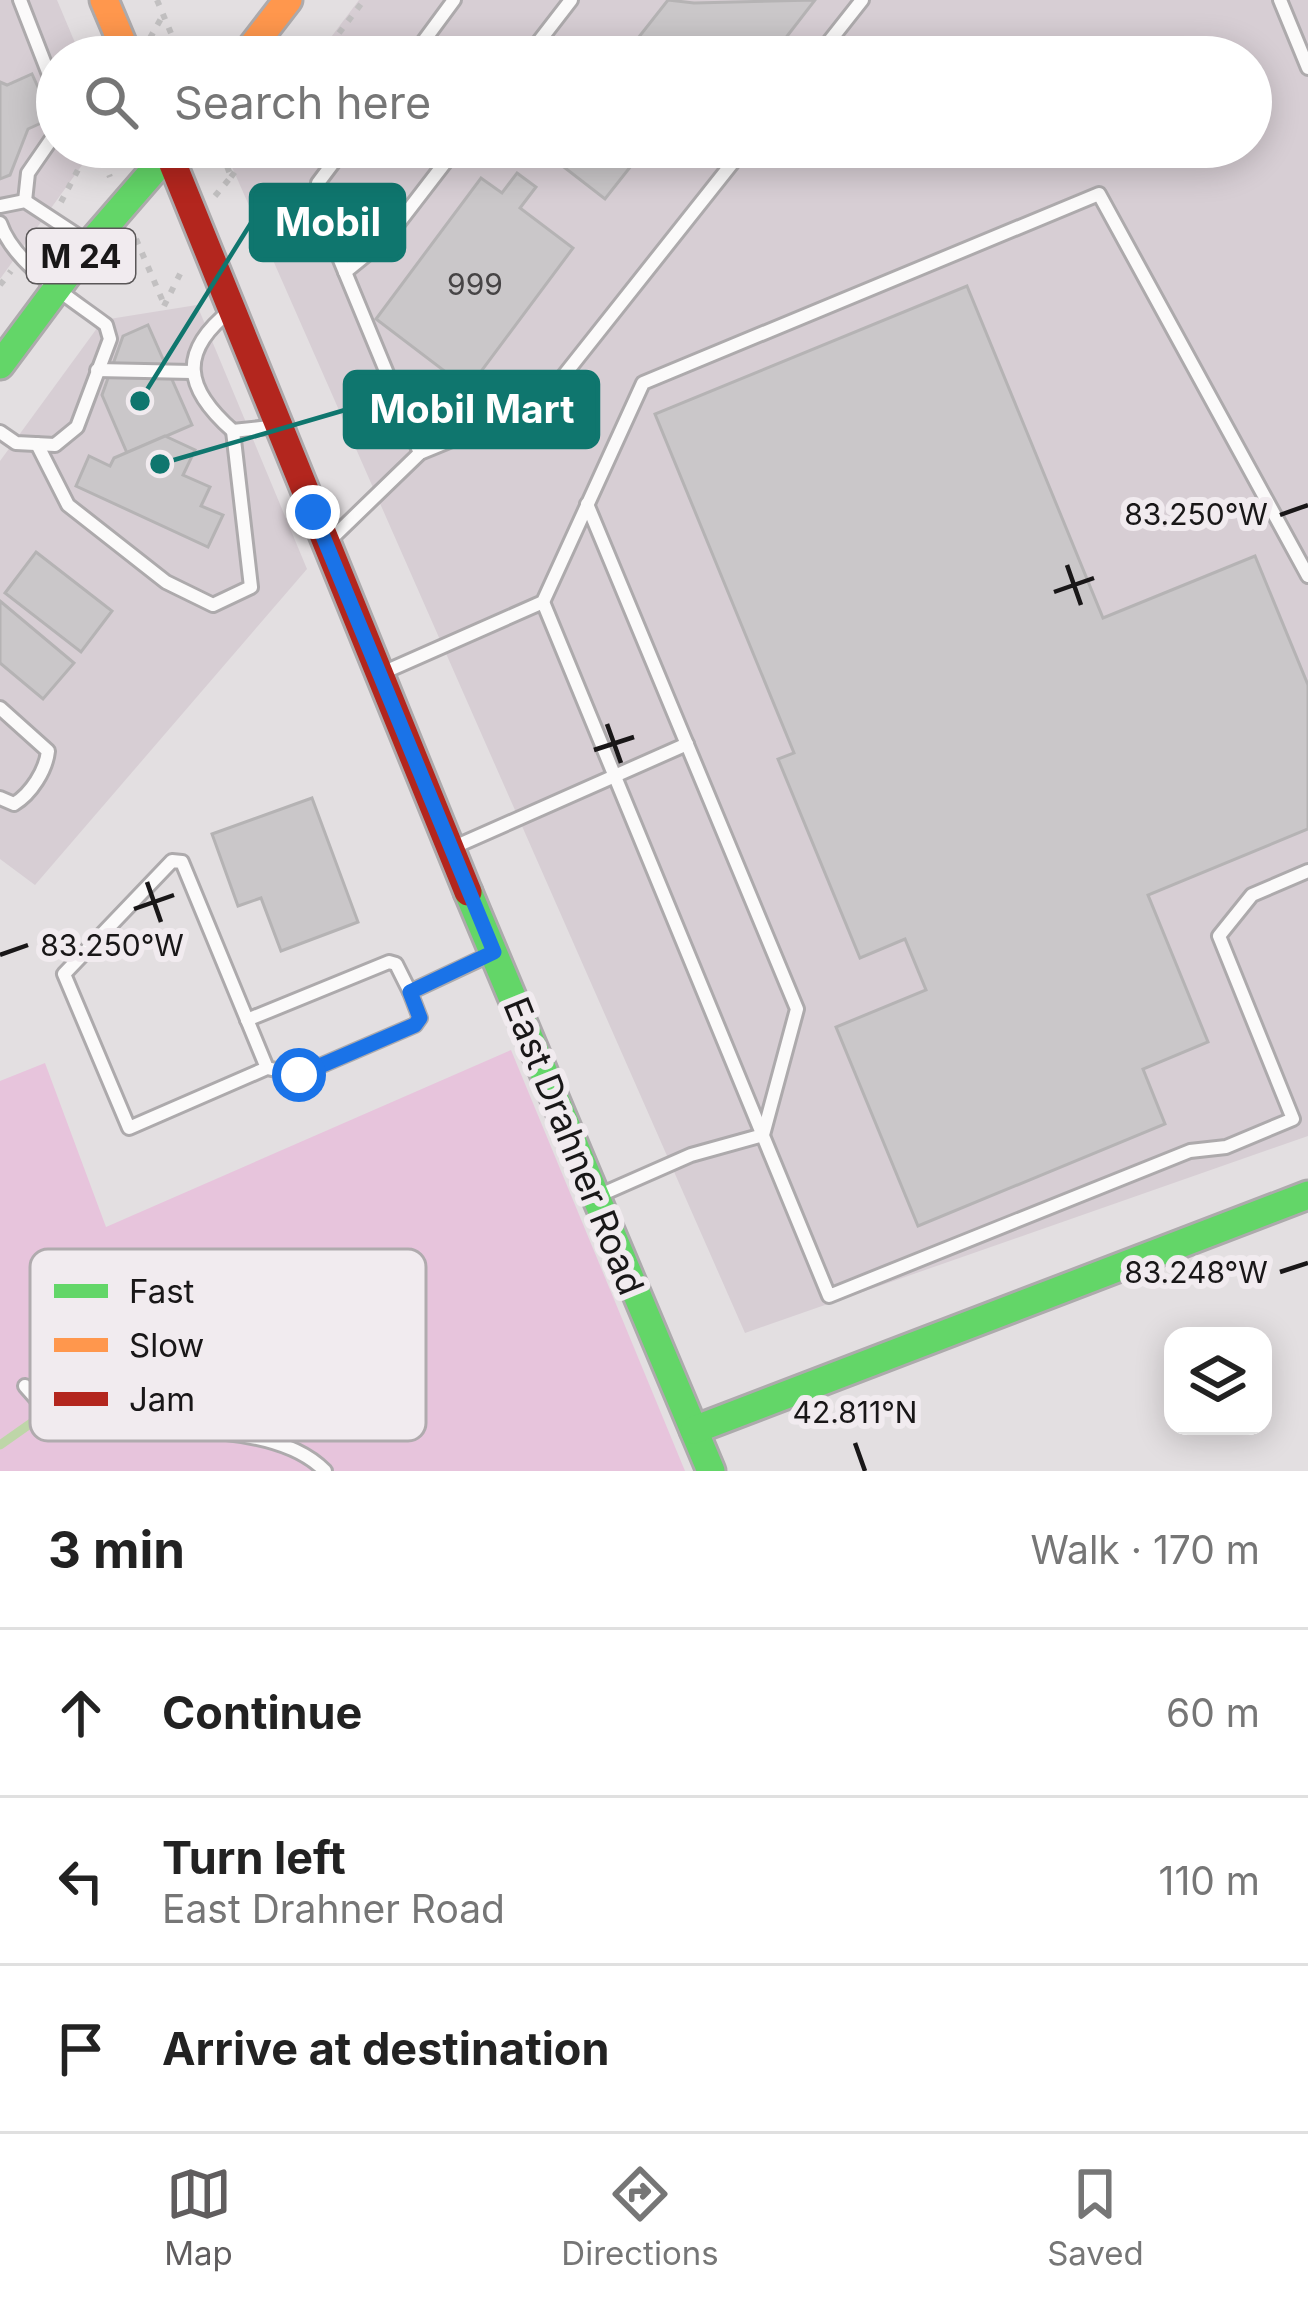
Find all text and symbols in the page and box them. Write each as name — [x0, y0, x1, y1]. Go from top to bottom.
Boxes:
search box — [36, 36, 1272, 168]
icon: search — [78, 69, 144, 135]
text: Search here — [174, 75, 431, 130]
callout: Mobil — [251, 185, 404, 260]
text: Mobil — [275, 198, 381, 245]
road number: M 24 — [27, 229, 135, 283]
house number: 999 — [447, 266, 503, 302]
callout: Mobil Mart — [345, 372, 598, 447]
text: Mobil Mart — [369, 385, 575, 432]
route end — [286, 485, 340, 539]
text: 83.250°W — [1124, 496, 1268, 532]
text: 83.250°W — [40, 927, 184, 963]
street label: East Drahner Road — [494, 991, 654, 1301]
route start — [272, 1048, 326, 1102]
legend — [30, 1249, 426, 1441]
text: 83.248°W — [1124, 1254, 1268, 1290]
text: Fast — [129, 1271, 195, 1311]
text: Slow — [129, 1325, 204, 1365]
map controls — [1164, 1327, 1272, 1435]
button: layers — [1164, 1327, 1272, 1435]
text: Jam — [129, 1379, 195, 1419]
text: 42.811°N — [793, 1394, 917, 1430]
text: 3 min — [48, 1519, 185, 1580]
text: Walk · 170 m — [1031, 1526, 1260, 1573]
icon: ahead — [48, 1680, 114, 1746]
text: Continue — [162, 1685, 362, 1740]
text: 60 m — [1166, 1689, 1260, 1736]
text: Turn left — [162, 1830, 346, 1885]
icon: left — [48, 1848, 114, 1914]
text: 110 m — [1159, 1857, 1260, 1904]
text: East Drahner Road — [162, 1885, 505, 1932]
icon: arrive — [48, 2016, 114, 2082]
text: Arrive at destination — [162, 2021, 609, 2076]
tab: Map — [164, 2161, 233, 2273]
tab: Directions — [561, 2161, 719, 2273]
tab: Saved — [1047, 2161, 1144, 2273]

